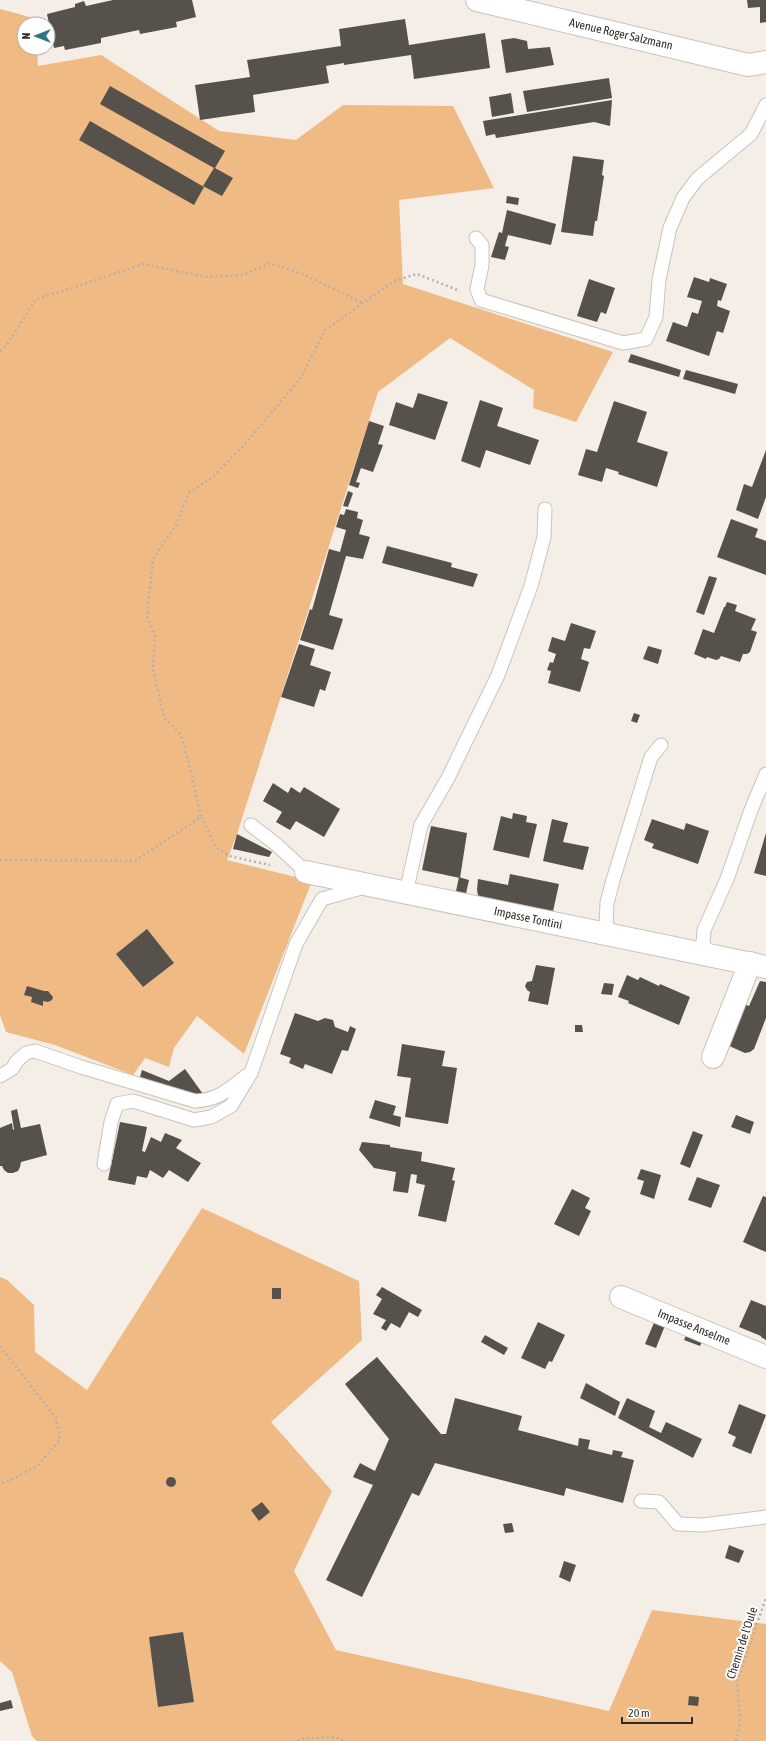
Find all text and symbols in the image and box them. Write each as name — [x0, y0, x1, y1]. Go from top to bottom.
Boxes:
street label: Avenue Roger Salzmann — [568, 15, 674, 53]
north arrow — [16, 16, 56, 56]
text: N — [20, 33, 32, 39]
street label: Impasse Tontini — [493, 904, 563, 932]
street label: Impasse Anselme — [656, 1306, 732, 1348]
street label: Chemin de l'Oule — [724, 1605, 760, 1681]
scale bar — [622, 1699, 692, 1725]
text: 20 m — [628, 1706, 650, 1720]

